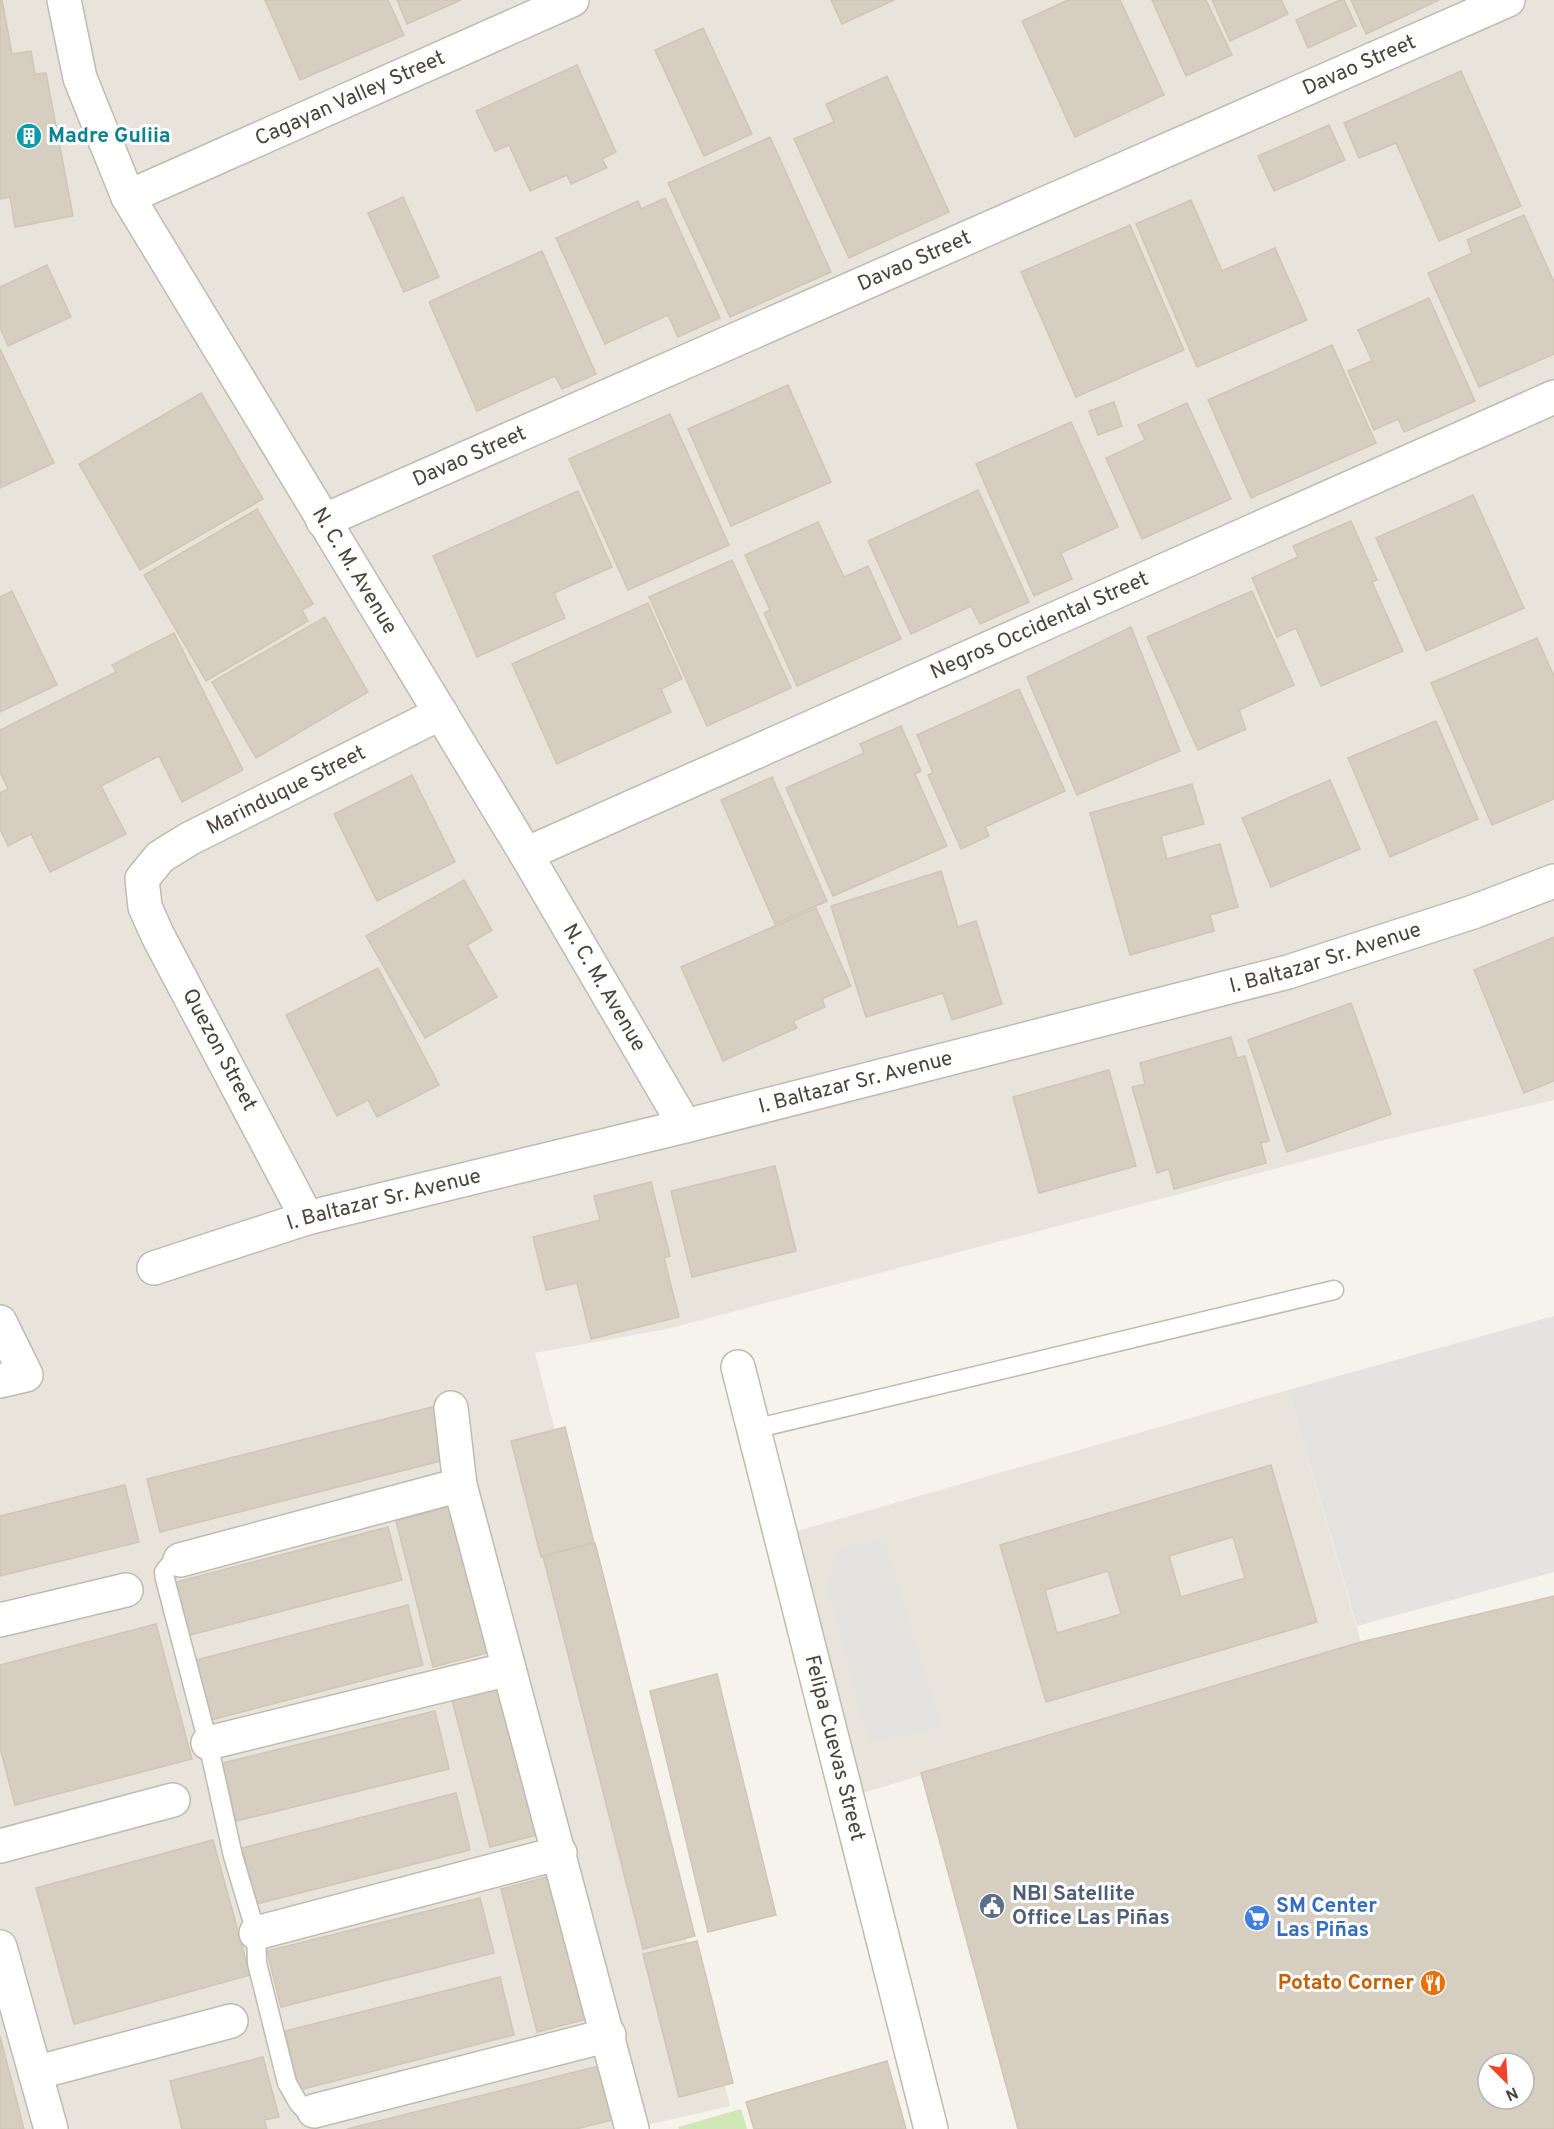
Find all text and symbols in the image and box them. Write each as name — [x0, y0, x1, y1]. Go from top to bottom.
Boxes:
street label: Davao Street — [1298, 29, 1420, 102]
street label: Cagayan Valley Street — [251, 45, 449, 152]
building icon: Madre Guliia — [14, 121, 44, 151]
place label: Madre Guliia — [48, 123, 171, 150]
street label: Davao Street — [853, 224, 975, 298]
street label: Davao Street — [409, 420, 530, 493]
street label: N. C. M. Avenue — [306, 502, 403, 639]
street label: Negros Occidental Street — [926, 565, 1153, 686]
street label: Marinduque Street — [202, 739, 370, 842]
street label: I. Baltazar Sr. Avenue — [1227, 916, 1425, 1000]
street label: N. C. M. Avenue — [556, 919, 652, 1057]
street label: Quezon Street — [175, 984, 263, 1116]
street label: I. Baltazar Sr. Avenue — [756, 1045, 955, 1120]
street label: I. Baltazar Sr. Avenue — [283, 1163, 484, 1237]
street label: Felipa Cuevas Street — [798, 1652, 871, 1844]
place label: NBI Satellite Office Las Piñas — [1012, 1881, 1170, 1932]
public building icon: NBI Satellite Office Las Piñas — [977, 1891, 1007, 1921]
place label: SM Center Las Piñas — [1276, 1893, 1377, 1944]
supermarket icon: SM Center Las Piñas — [1242, 1903, 1272, 1933]
restaurant icon: Potato Corner — [1418, 1968, 1448, 1998]
place label: Potato Corner — [1278, 1970, 1414, 1997]
north arrow — [1476, 2051, 1536, 2111]
text: N — [1502, 2081, 1521, 2104]

